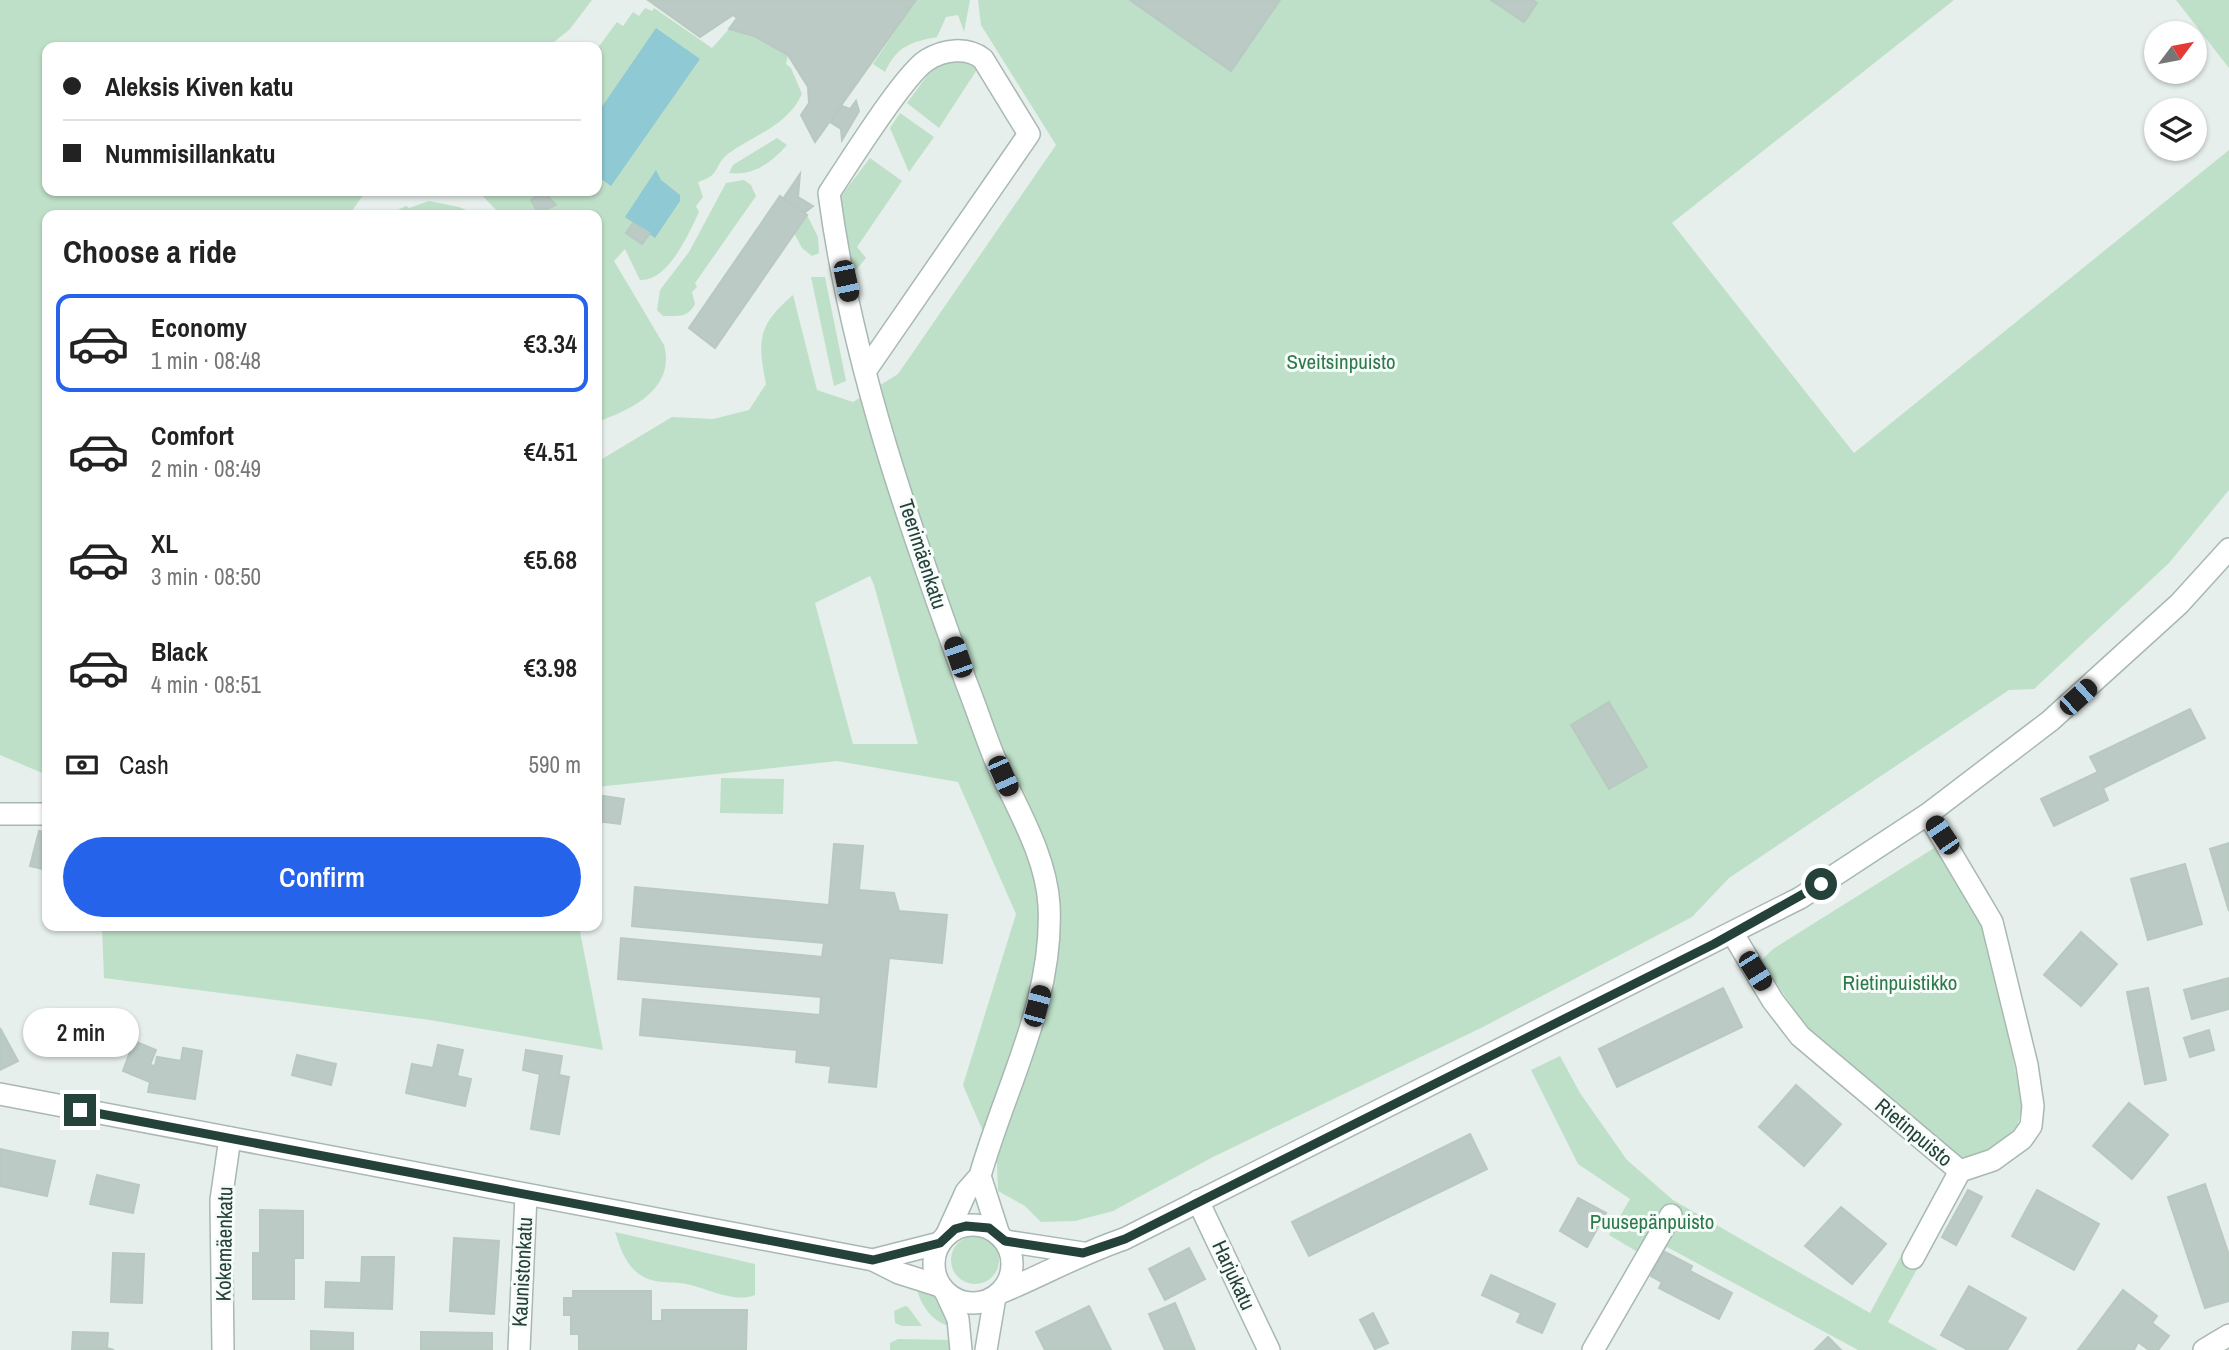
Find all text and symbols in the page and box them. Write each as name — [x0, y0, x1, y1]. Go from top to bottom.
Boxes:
north arrow — [2144, 21, 2207, 84]
map controls — [2144, 21, 2207, 161]
text: Aleksis Kiven katu — [105, 69, 293, 104]
button: layers — [2144, 98, 2207, 161]
text: Nummisillankatu — [105, 136, 276, 171]
text: Choose a ride — [63, 230, 237, 273]
car — [832, 258, 861, 304]
text: Economy — [151, 310, 247, 345]
icon: car — [67, 312, 130, 375]
text: €3.34 — [524, 326, 577, 361]
text: 1 min · 08:48 — [151, 345, 261, 376]
park label: Sveitsinpuisto — [1286, 347, 1396, 376]
text: Comfort — [151, 418, 234, 453]
icon: car — [67, 420, 130, 483]
text: €4.51 — [524, 434, 577, 469]
text: 2 min · 08:49 — [151, 453, 261, 484]
street label: Teerimäenkatu — [892, 495, 954, 613]
text: XL — [151, 526, 178, 561]
icon: car — [67, 528, 130, 591]
text: €5.68 — [524, 542, 577, 577]
text: 3 min · 08:50 — [151, 561, 261, 592]
text: Black — [151, 634, 208, 669]
car — [942, 634, 975, 680]
icon: car — [67, 636, 130, 699]
text: €3.98 — [524, 650, 577, 685]
text: 4 min · 08:51 — [151, 669, 261, 700]
car — [2056, 675, 2101, 719]
icon: cash — [63, 746, 101, 784]
text: Cash — [119, 747, 169, 782]
text: 590 m — [529, 749, 581, 780]
car — [985, 753, 1022, 799]
car — [1922, 812, 1963, 858]
button: Confirm — [63, 837, 581, 917]
route start — [1805, 868, 1837, 900]
car — [1735, 948, 1776, 994]
park label: Rietinpuistikko — [1843, 968, 1957, 997]
car — [1022, 983, 1053, 1029]
callout: 2 min — [22, 1009, 138, 1058]
text: 2 min — [57, 1017, 105, 1048]
street label: Rietinpuisto — [1869, 1091, 1959, 1173]
route end — [64, 1094, 96, 1126]
street label: Kokemäenkatu — [208, 1186, 240, 1302]
park label: Puusepänpuisto — [1590, 1207, 1714, 1236]
street label: Kaunistonkatu — [505, 1216, 539, 1328]
street label: Harjukatu — [1205, 1235, 1263, 1315]

